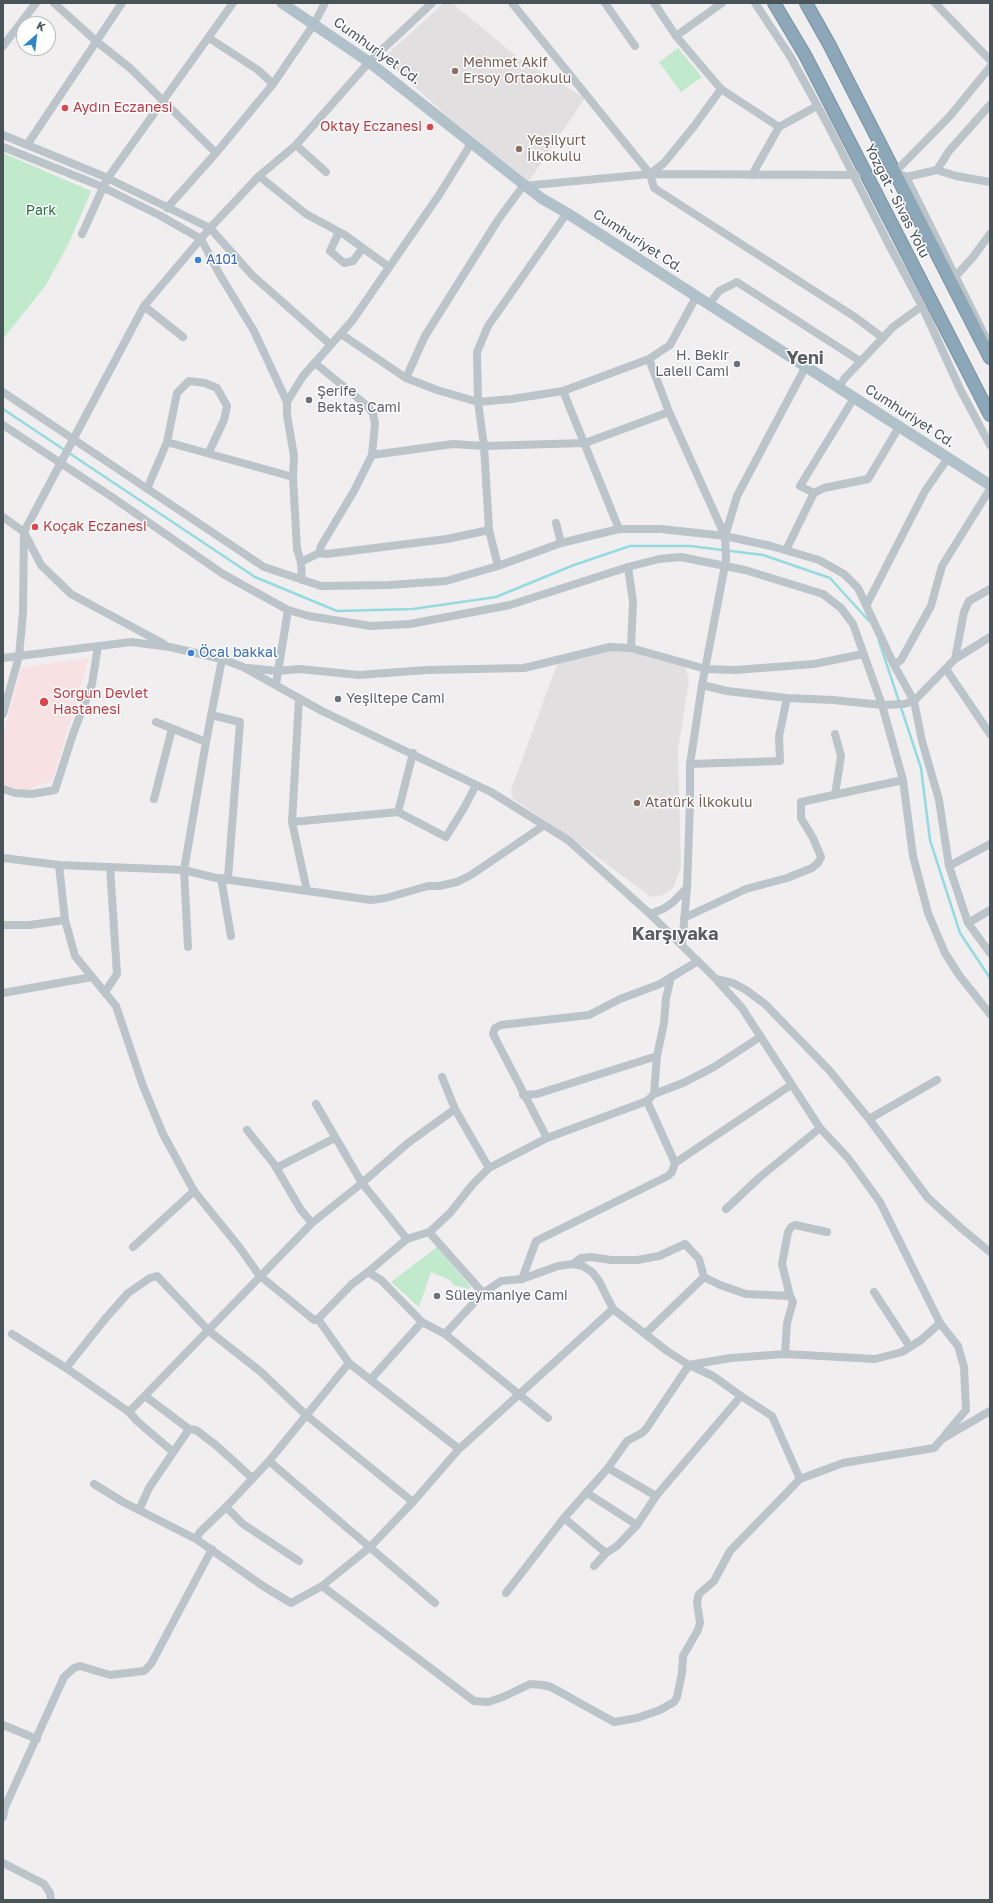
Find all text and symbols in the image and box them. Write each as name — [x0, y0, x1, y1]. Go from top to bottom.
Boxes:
street label: Cumhuriyet Cd. — [330, 14, 424, 88]
north arrow — [16, 16, 56, 56]
text: K — [35, 18, 48, 33]
place label: Mehmet Akif Ersoy Ortaokulu — [463, 55, 571, 88]
marker: Mehmet Akif Ersoy Ortaokulu — [450, 66, 460, 76]
place label: Aydın Eczanesi — [73, 100, 173, 116]
marker: Aydın Eczanesi — [60, 103, 70, 113]
place label: Oktay Eczanesi — [320, 119, 422, 135]
marker: Oktay Eczanesi — [425, 122, 435, 132]
place label: Yeşilyurt İlkokulu — [527, 133, 586, 166]
street label: Yozgat - Sivas Yolu — [861, 141, 933, 261]
marker: Yeşilyurt İlkokulu — [514, 144, 524, 154]
park label: Park — [26, 203, 56, 219]
street label: Cumhuriyet Cd. — [590, 206, 686, 276]
place label: A101 — [206, 252, 238, 268]
marker: A101 — [193, 255, 203, 265]
district label: Yeni — [786, 347, 824, 369]
place label: H. Bekir Laleli Cami — [655, 348, 729, 380]
marker: H. Bekir Laleli Cami — [732, 359, 742, 369]
street label: Cumhuriyet Cd. — [862, 381, 958, 451]
place label: Şerife Bektaş Cami — [317, 384, 401, 416]
marker: Şerife Bektaş Cami — [304, 395, 314, 405]
place label: Koçak Eczanesi — [43, 519, 147, 535]
marker: Koçak Eczanesi — [30, 522, 40, 532]
place label: Öcal bakkal — [199, 645, 277, 661]
marker: Öcal bakkal — [186, 648, 196, 658]
place label: Sorgun Devlet Hastanesi — [53, 686, 148, 718]
place label: Yeşiltepe Cami — [346, 691, 445, 707]
marker: Yeşiltepe Cami — [333, 694, 343, 704]
marker: Sorgun Devlet Hastanesi — [38, 696, 50, 708]
place label: Atatürk İlkokulu — [645, 795, 752, 811]
marker: Atatürk İlkokulu — [632, 798, 642, 808]
district label: Karşıyaka — [632, 923, 718, 945]
place label: Süleymaniye Cami — [445, 1288, 568, 1304]
marker: Süleymaniye Cami — [432, 1291, 442, 1301]

